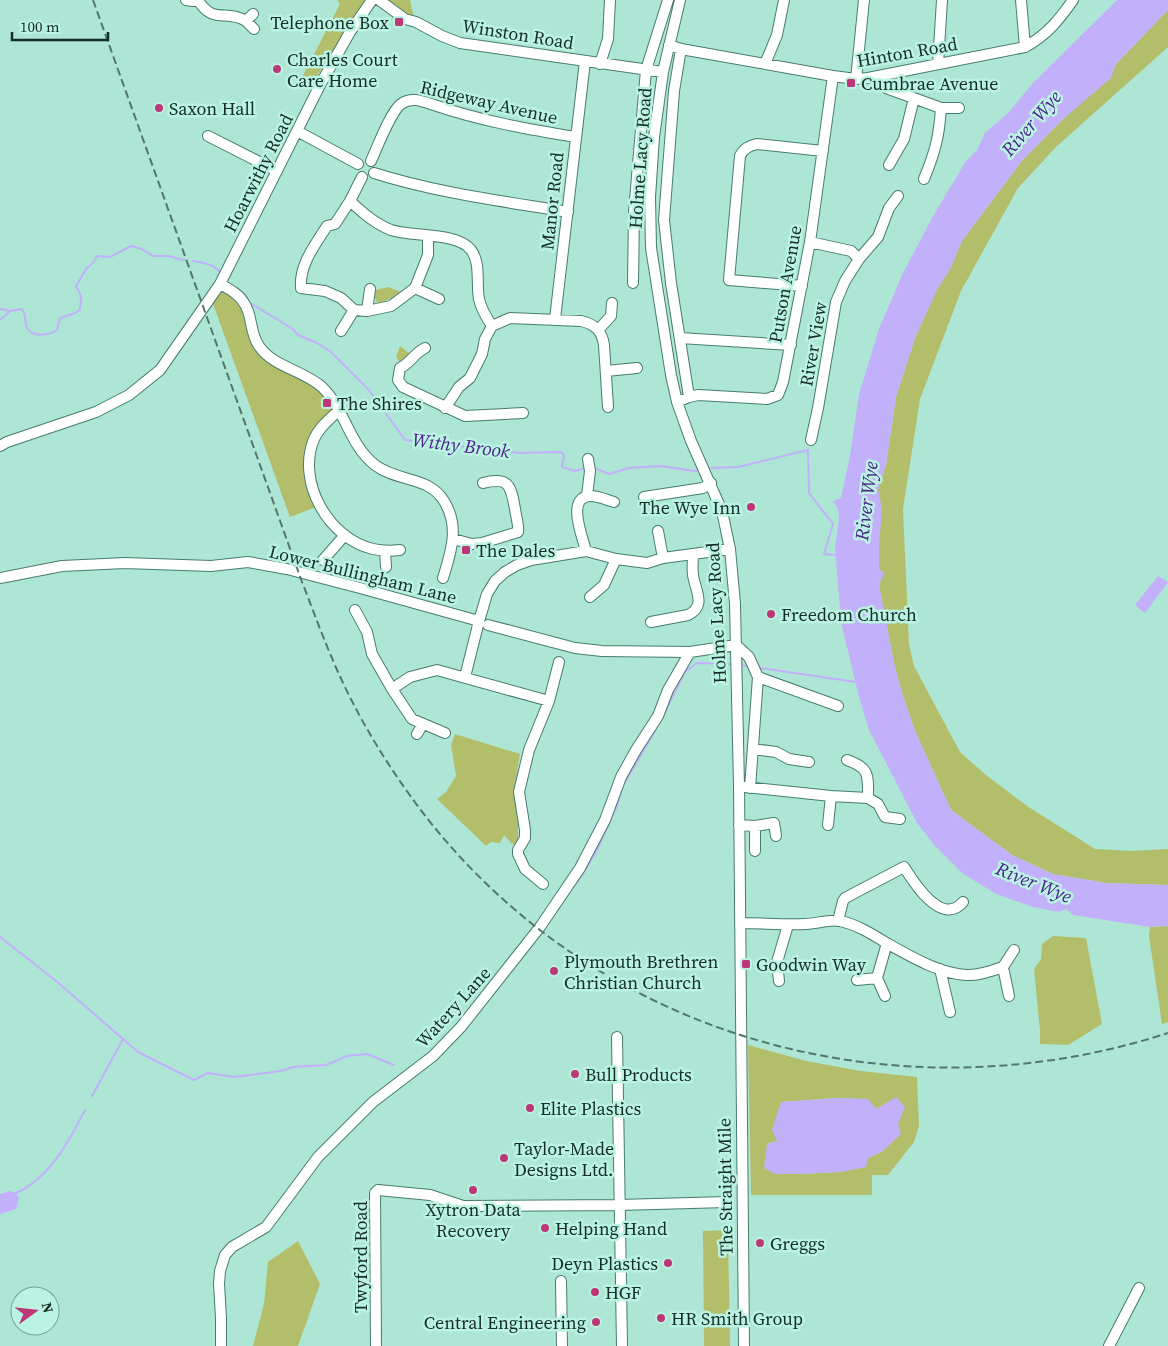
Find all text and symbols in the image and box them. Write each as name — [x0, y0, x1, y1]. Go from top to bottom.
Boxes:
scale bar — [12, 10, 109, 42]
place label: Telephone Box — [270, 10, 390, 35]
street label: Winston Road — [460, 13, 576, 55]
text: 100 m — [20, 16, 60, 37]
marker: Telephone Box — [393, 16, 405, 28]
street label: Hinton Road — [855, 31, 959, 73]
place label: Charles Court Care Home — [287, 47, 398, 93]
marker: Charles Court Care Home — [271, 63, 283, 75]
place label: Cumbrae Avenue — [861, 71, 998, 96]
street label: Ridgeway Avenue — [418, 74, 560, 130]
marker: Cumbrae Avenue — [845, 77, 857, 89]
water label: River Wye — [994, 84, 1067, 162]
street label: Holme Lacy Road — [623, 87, 657, 229]
place label: Saxon Hall — [169, 96, 255, 121]
marker: Saxon Hall — [153, 102, 165, 114]
street label: Hoarwithy Road — [217, 109, 299, 237]
street label: Manor Road — [534, 151, 570, 251]
street label: Putson Avenue — [762, 223, 808, 345]
street label: River View — [793, 299, 833, 388]
place label: The Shires — [337, 391, 422, 416]
marker: The Shires — [321, 397, 333, 409]
water label: Withy Brook — [411, 426, 511, 464]
water label: River Wye — [848, 460, 884, 543]
place label: The Wye Inn — [639, 495, 741, 520]
marker: The Wye Inn — [745, 501, 757, 513]
place label: The Dales — [476, 538, 556, 563]
street label: Lower Bullingham Lane — [266, 539, 460, 609]
street label: Holme Lacy Road — [700, 542, 732, 684]
marker: The Dales — [460, 544, 472, 556]
place label: Freedom Church — [781, 602, 917, 627]
marker: Freedom Church — [765, 608, 777, 620]
water label: River Wye — [991, 855, 1076, 909]
place label: Plymouth Brethren Christian Church — [564, 949, 718, 995]
place label: Goodwin Way — [756, 952, 867, 977]
marker: Goodwin Way — [740, 958, 752, 970]
street label: Watery Lane — [410, 961, 496, 1053]
marker: Plymouth Brethren Christian Church — [548, 965, 560, 977]
place label: Bull Products — [585, 1062, 692, 1087]
marker: Bull Products — [569, 1068, 581, 1080]
place label: Elite Plastics — [540, 1096, 642, 1121]
marker: Elite Plastics — [524, 1102, 536, 1114]
street label: The Straight Mile — [711, 1118, 739, 1256]
place label: Taylor-Made Designs Ltd. — [514, 1136, 614, 1182]
marker: Taylor-Made Designs Ltd. — [498, 1152, 510, 1164]
marker: Xytron Data Recovery — [467, 1184, 479, 1196]
place label: Xytron Data Recovery — [425, 1197, 522, 1243]
street label: Twyford Road — [348, 1201, 373, 1313]
place label: Helping Hand — [555, 1216, 667, 1241]
marker: Helping Hand — [539, 1222, 551, 1234]
place label: Greggs — [770, 1231, 825, 1256]
marker: Greggs — [754, 1237, 766, 1249]
place label: Deyn Plastics — [551, 1251, 658, 1276]
marker: Deyn Plastics — [662, 1257, 674, 1269]
place label: HGF — [605, 1280, 641, 1305]
north arrow — [10, 1286, 60, 1336]
marker: HGF — [589, 1286, 601, 1298]
text: N — [37, 1300, 59, 1315]
place label: HR Smith Group — [671, 1306, 803, 1331]
place label: Central Engineering — [424, 1310, 586, 1335]
marker: HR Smith Group — [655, 1312, 667, 1324]
marker: Central Engineering — [590, 1316, 602, 1328]

